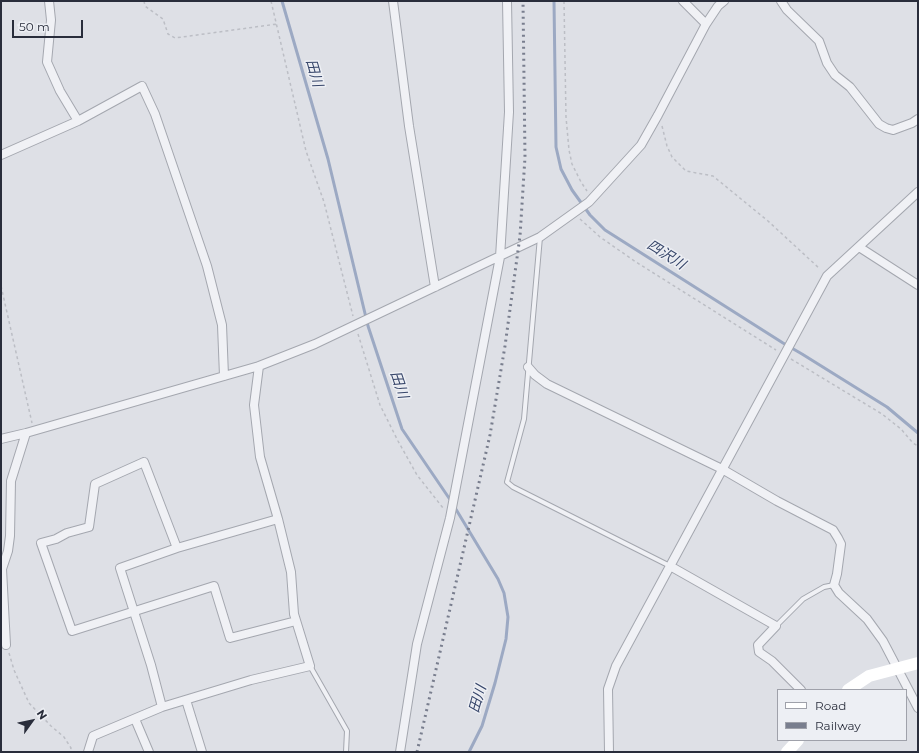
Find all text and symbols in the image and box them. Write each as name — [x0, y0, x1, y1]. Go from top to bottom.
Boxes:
scale bar — [14, 12, 85, 38]
text: 50 m — [19, 19, 50, 34]
water label: 田川 — [302, 57, 326, 89]
water label: 四沢川 — [644, 237, 688, 273]
water label: 田川 — [386, 369, 412, 401]
water label: 田川 — [466, 683, 490, 715]
legend — [777, 689, 907, 741]
text: Road — [815, 698, 846, 713]
north arrow — [12, 701, 52, 741]
text: N — [34, 707, 50, 722]
text: Railway — [815, 718, 861, 733]

